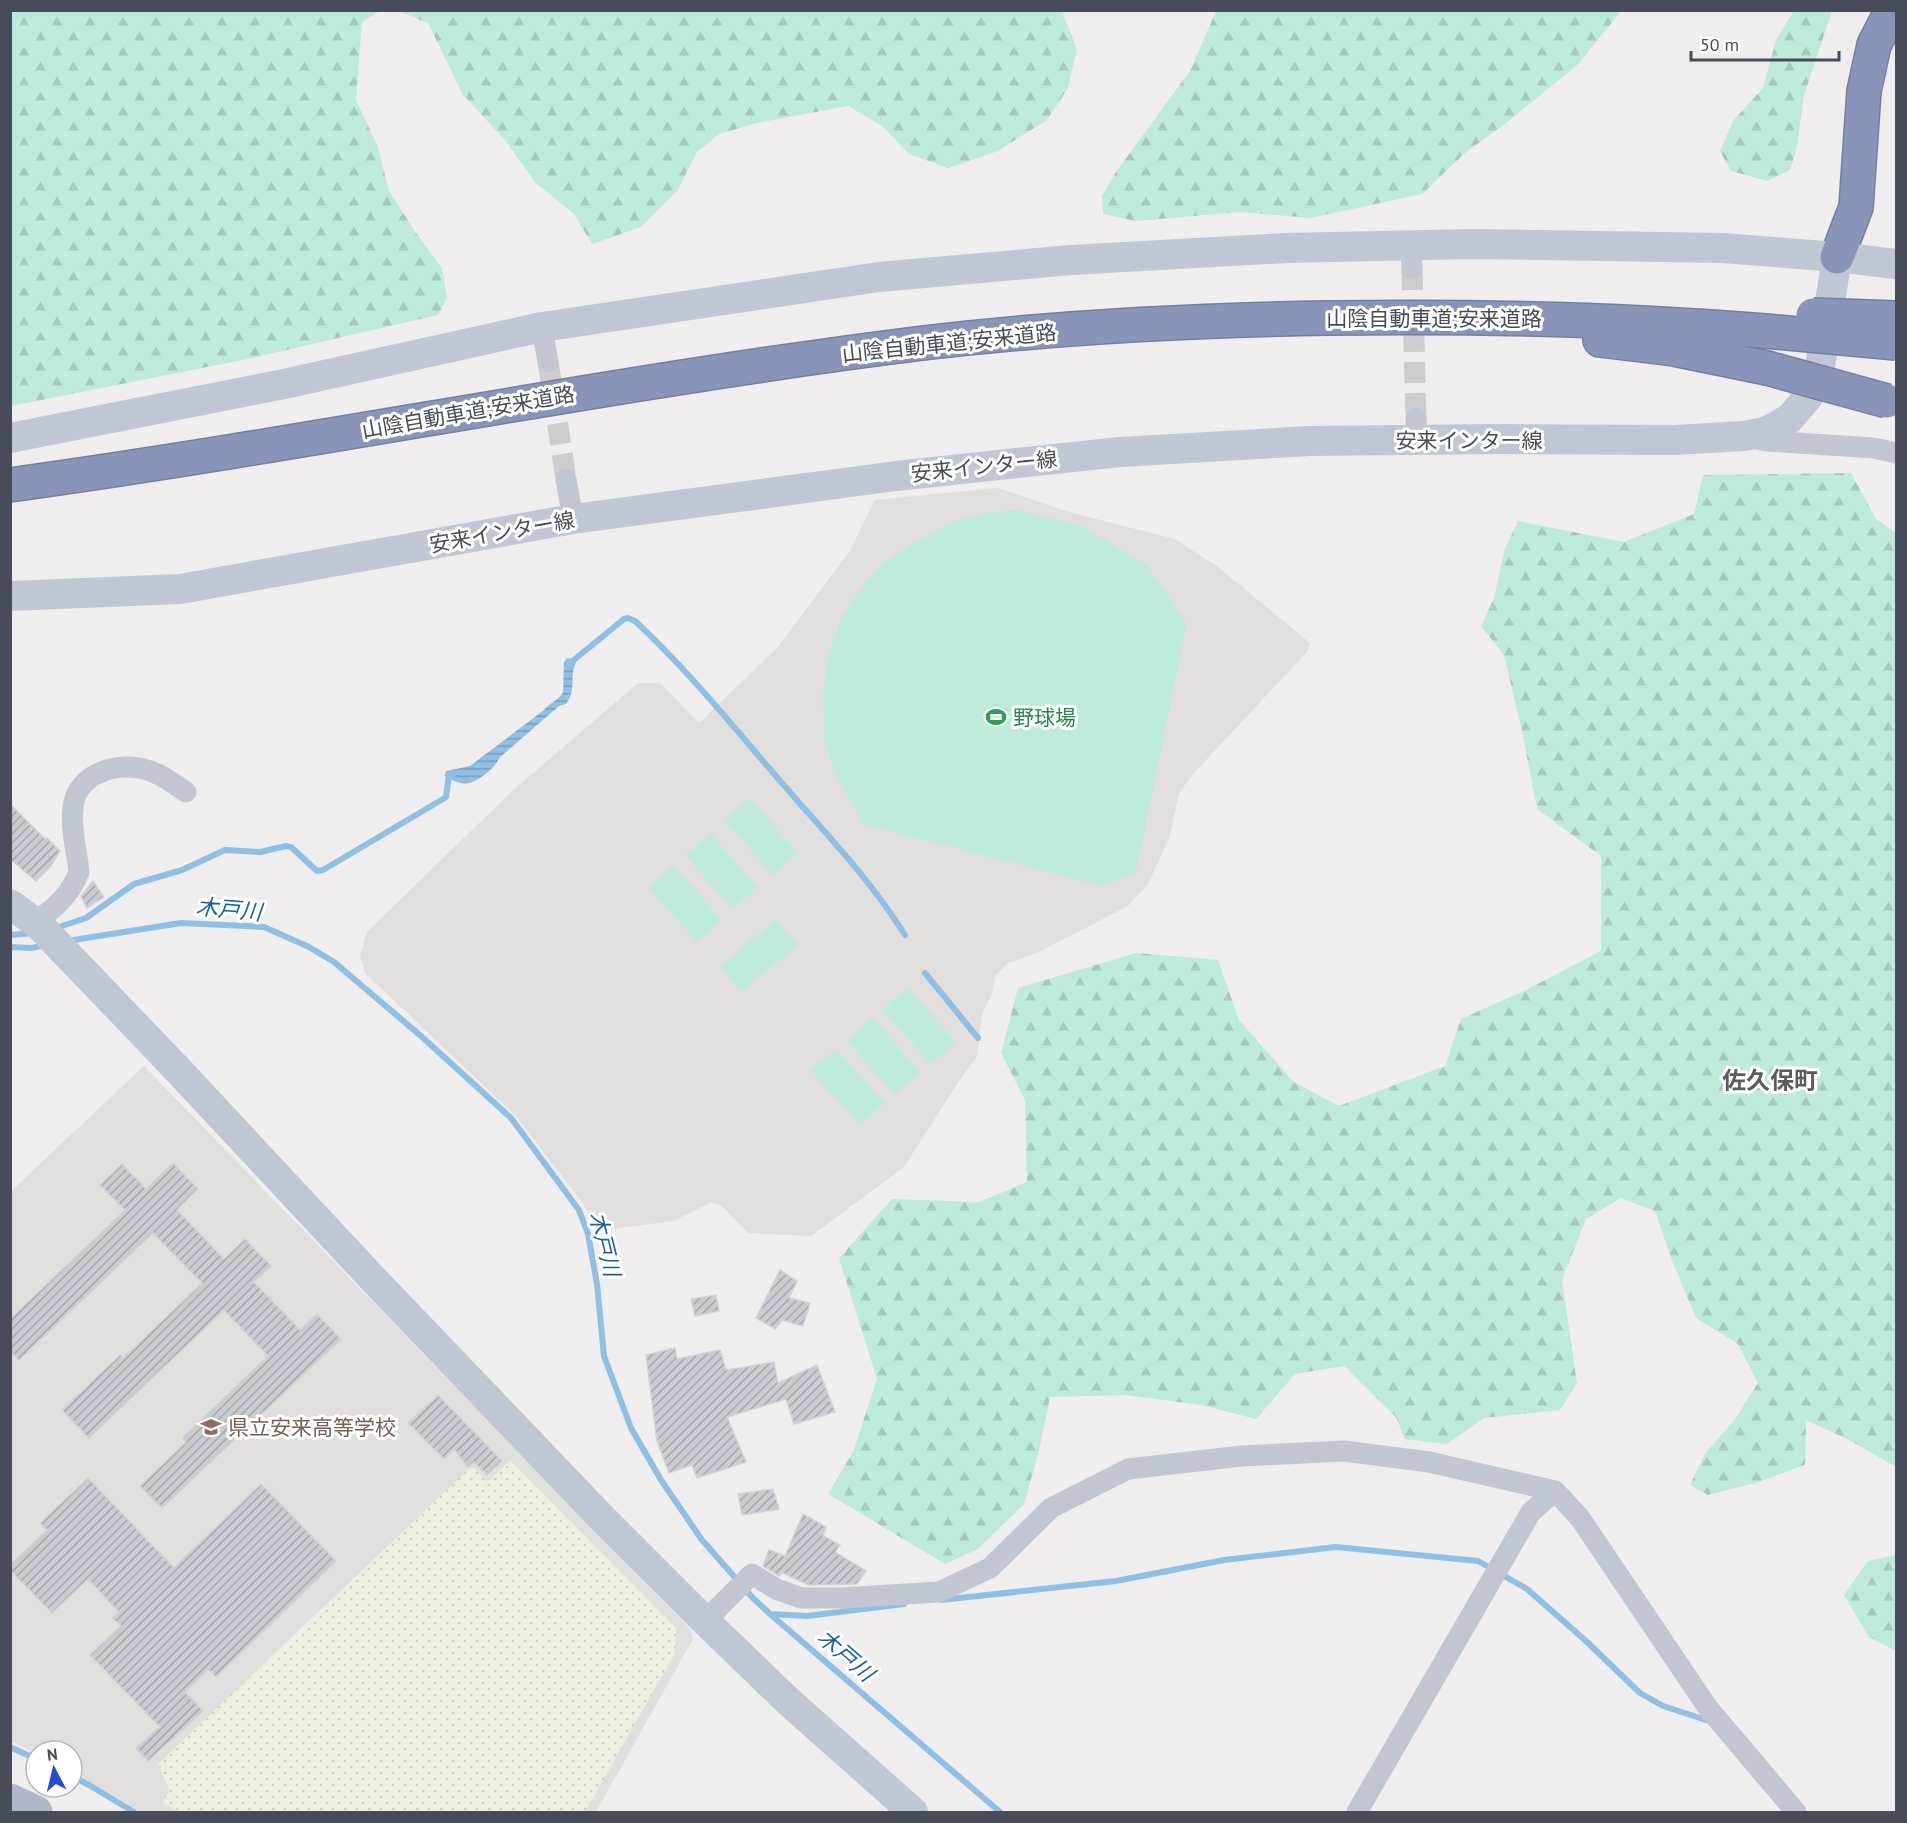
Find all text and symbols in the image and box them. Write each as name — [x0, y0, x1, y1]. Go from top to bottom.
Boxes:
scale bar — [1691, 24, 1840, 62]
text: 50 m — [1700, 33, 1739, 56]
street label: 山陰自動車道;安来道路 — [1326, 305, 1542, 332]
street label: 山陰自動車道;安来道路 — [840, 318, 1058, 368]
street label: 山陰自動車道;安来道路 — [360, 380, 576, 444]
street label: 安来インター線 — [1396, 427, 1543, 454]
street label: 安来インター線 — [909, 445, 1059, 487]
street label: 安来インター線 — [427, 506, 577, 558]
place label: 野球場 — [1013, 704, 1076, 731]
sports icon: 野球場 — [984, 705, 1008, 729]
water label: 木戸川 — [195, 892, 265, 926]
district label: 佐久保町 — [1722, 1065, 1818, 1096]
water label: 木戸川 — [583, 1209, 627, 1281]
place label: 県立安来高等学校 — [228, 1414, 396, 1441]
school or university icon: 県立安来高等学校 — [199, 1415, 223, 1439]
water label: 木戸川 — [812, 1623, 882, 1689]
north arrow — [24, 1739, 84, 1799]
text: N — [46, 1744, 59, 1765]

